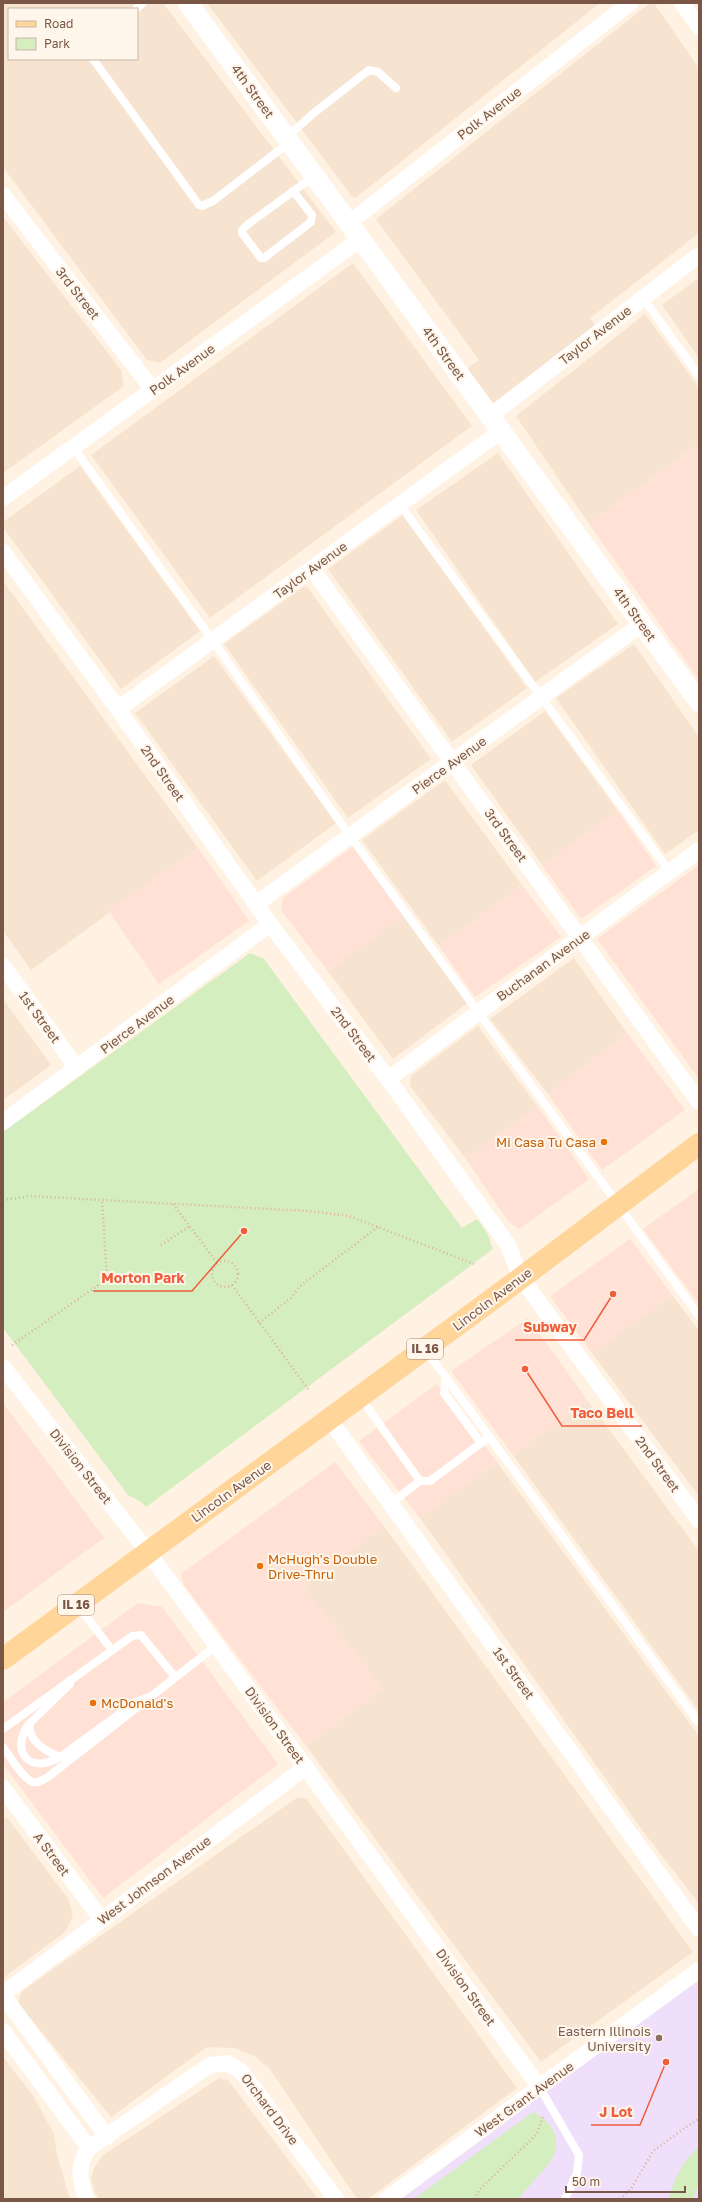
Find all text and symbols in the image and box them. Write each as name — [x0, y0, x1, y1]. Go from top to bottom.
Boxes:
legend — [8, 8, 138, 60]
text: Road — [44, 16, 73, 31]
text: Park — [44, 36, 70, 51]
street label: 4th Street — [228, 61, 278, 121]
street label: Polk Avenue — [454, 83, 524, 143]
street label: 3rd Street — [53, 264, 103, 322]
street label: Taylor Avenue — [556, 302, 634, 368]
street label: 4th Street — [419, 323, 469, 383]
street label: Polk Avenue — [146, 340, 218, 398]
street label: Taylor Avenue — [270, 538, 350, 602]
street label: 4th Street — [610, 584, 660, 644]
street label: Pierce Avenue — [409, 733, 489, 797]
street label: 2nd Street — [138, 742, 188, 804]
street label: 3rd Street — [481, 805, 531, 865]
street label: Buchanan Avenue — [493, 926, 593, 1004]
street label: 1st Street — [16, 988, 64, 1046]
street label: Pierce Avenue — [97, 991, 177, 1057]
street label: 2nd Street — [328, 1003, 380, 1065]
place label: Mi Casa Tu Casa — [496, 1134, 596, 1150]
marker: Mi Casa Tu Casa — [599, 1137, 609, 1147]
street label: Lincoln Avenue — [449, 1264, 535, 1334]
callout: Morton Park — [93, 1265, 192, 1291]
text: Morton Park — [101, 1269, 185, 1286]
callout: Subway — [515, 1314, 584, 1340]
text: Subway — [523, 1318, 578, 1335]
road number: IL 16 — [407, 1339, 443, 1359]
callout: Taco Bell — [562, 1400, 642, 1426]
text: Taco Bell — [570, 1404, 634, 1421]
street label: Division Street — [47, 1425, 115, 1507]
street label: 2nd Street — [632, 1433, 684, 1495]
street label: Lincoln Avenue — [188, 1457, 274, 1525]
place label: McHugh's Double Drive-Thru — [268, 1551, 377, 1582]
marker: McHugh's Double Drive-Thru — [255, 1561, 265, 1571]
road number: IL 16 — [58, 1595, 94, 1615]
street label: 1st Street — [490, 1644, 538, 1702]
street label: Division Street — [242, 1683, 308, 1767]
place label: McDonald's — [101, 1695, 173, 1711]
marker: McDonald's — [88, 1698, 98, 1708]
street label: A Street — [30, 1829, 74, 1879]
street label: West Johnson Avenue — [94, 1832, 214, 1928]
street label: Division Street — [433, 1945, 499, 2029]
place label: Eastern Illinois University — [558, 2023, 652, 2054]
marker: Eastern Illinois University — [654, 2033, 664, 2043]
street label: West Grant Avenue — [471, 2058, 577, 2140]
street label: Orchard Drive — [238, 2070, 302, 2148]
callout: J Lot — [591, 2099, 640, 2125]
text: J Lot — [599, 2103, 633, 2120]
scale bar — [566, 2168, 685, 2194]
text: 50 m — [572, 2174, 600, 2189]

